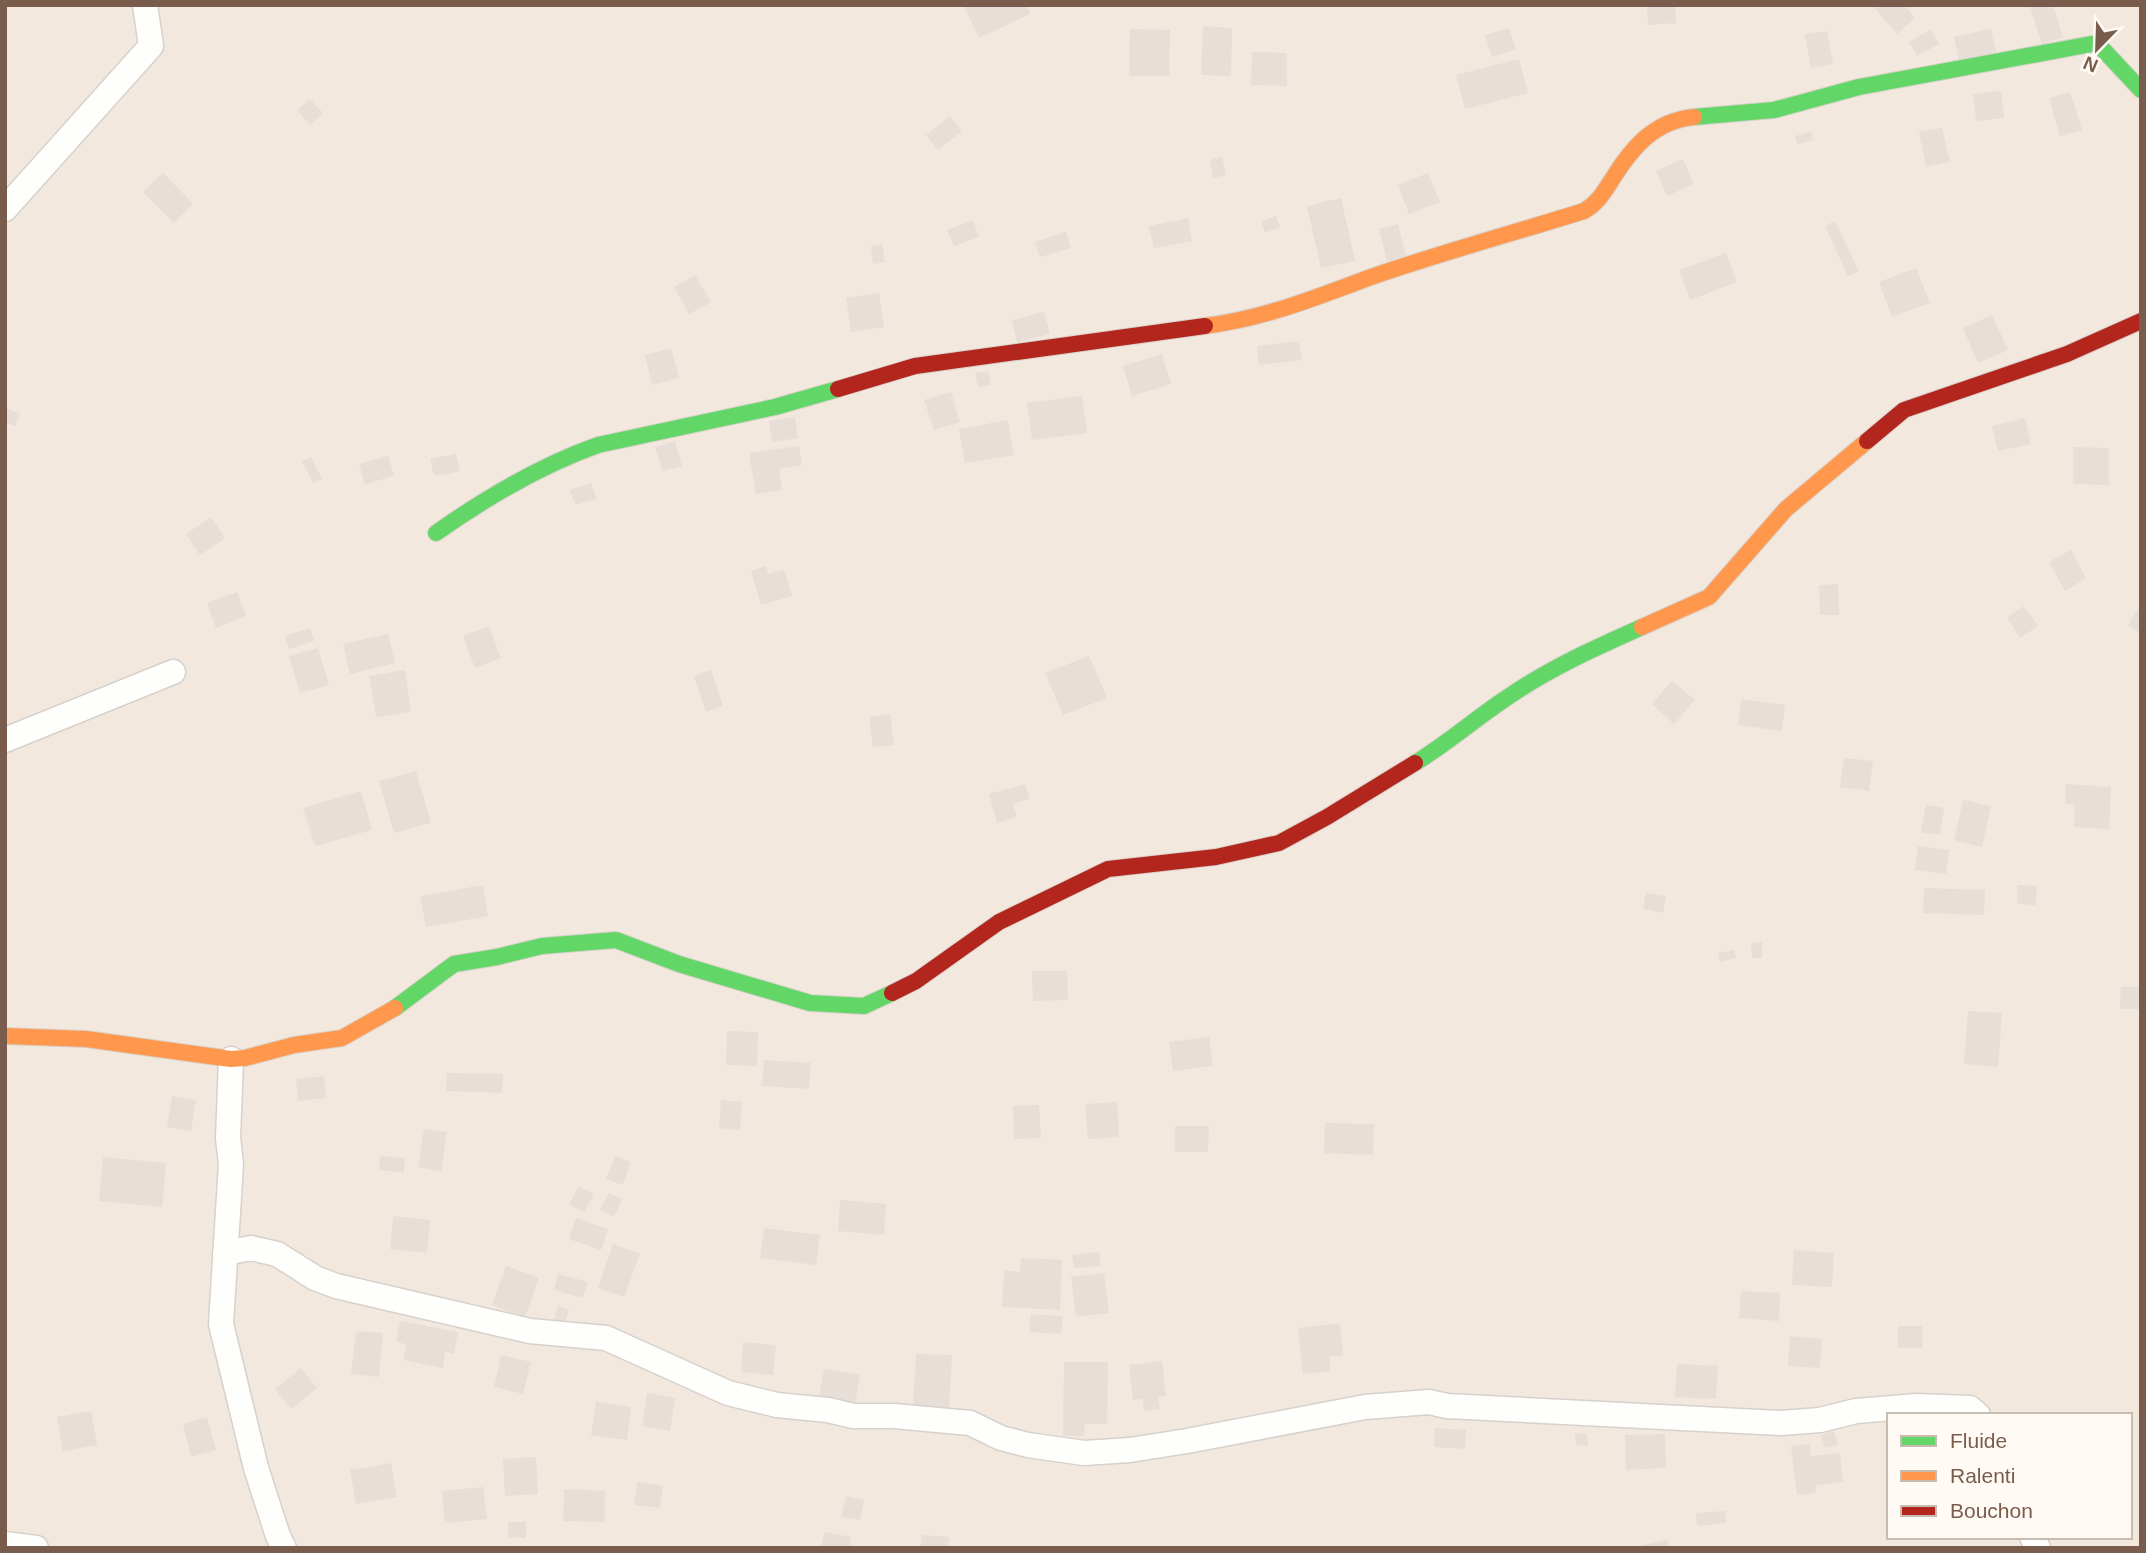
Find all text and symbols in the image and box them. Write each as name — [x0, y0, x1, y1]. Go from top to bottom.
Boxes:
north arrow — [2062, 14, 2132, 84]
text: N — [2080, 52, 2101, 77]
legend — [1887, 1413, 2132, 1539]
text: Fluide — [1950, 1429, 2007, 1452]
text: Ralenti — [1950, 1464, 2015, 1487]
text: Bouchon — [1950, 1499, 2033, 1522]

